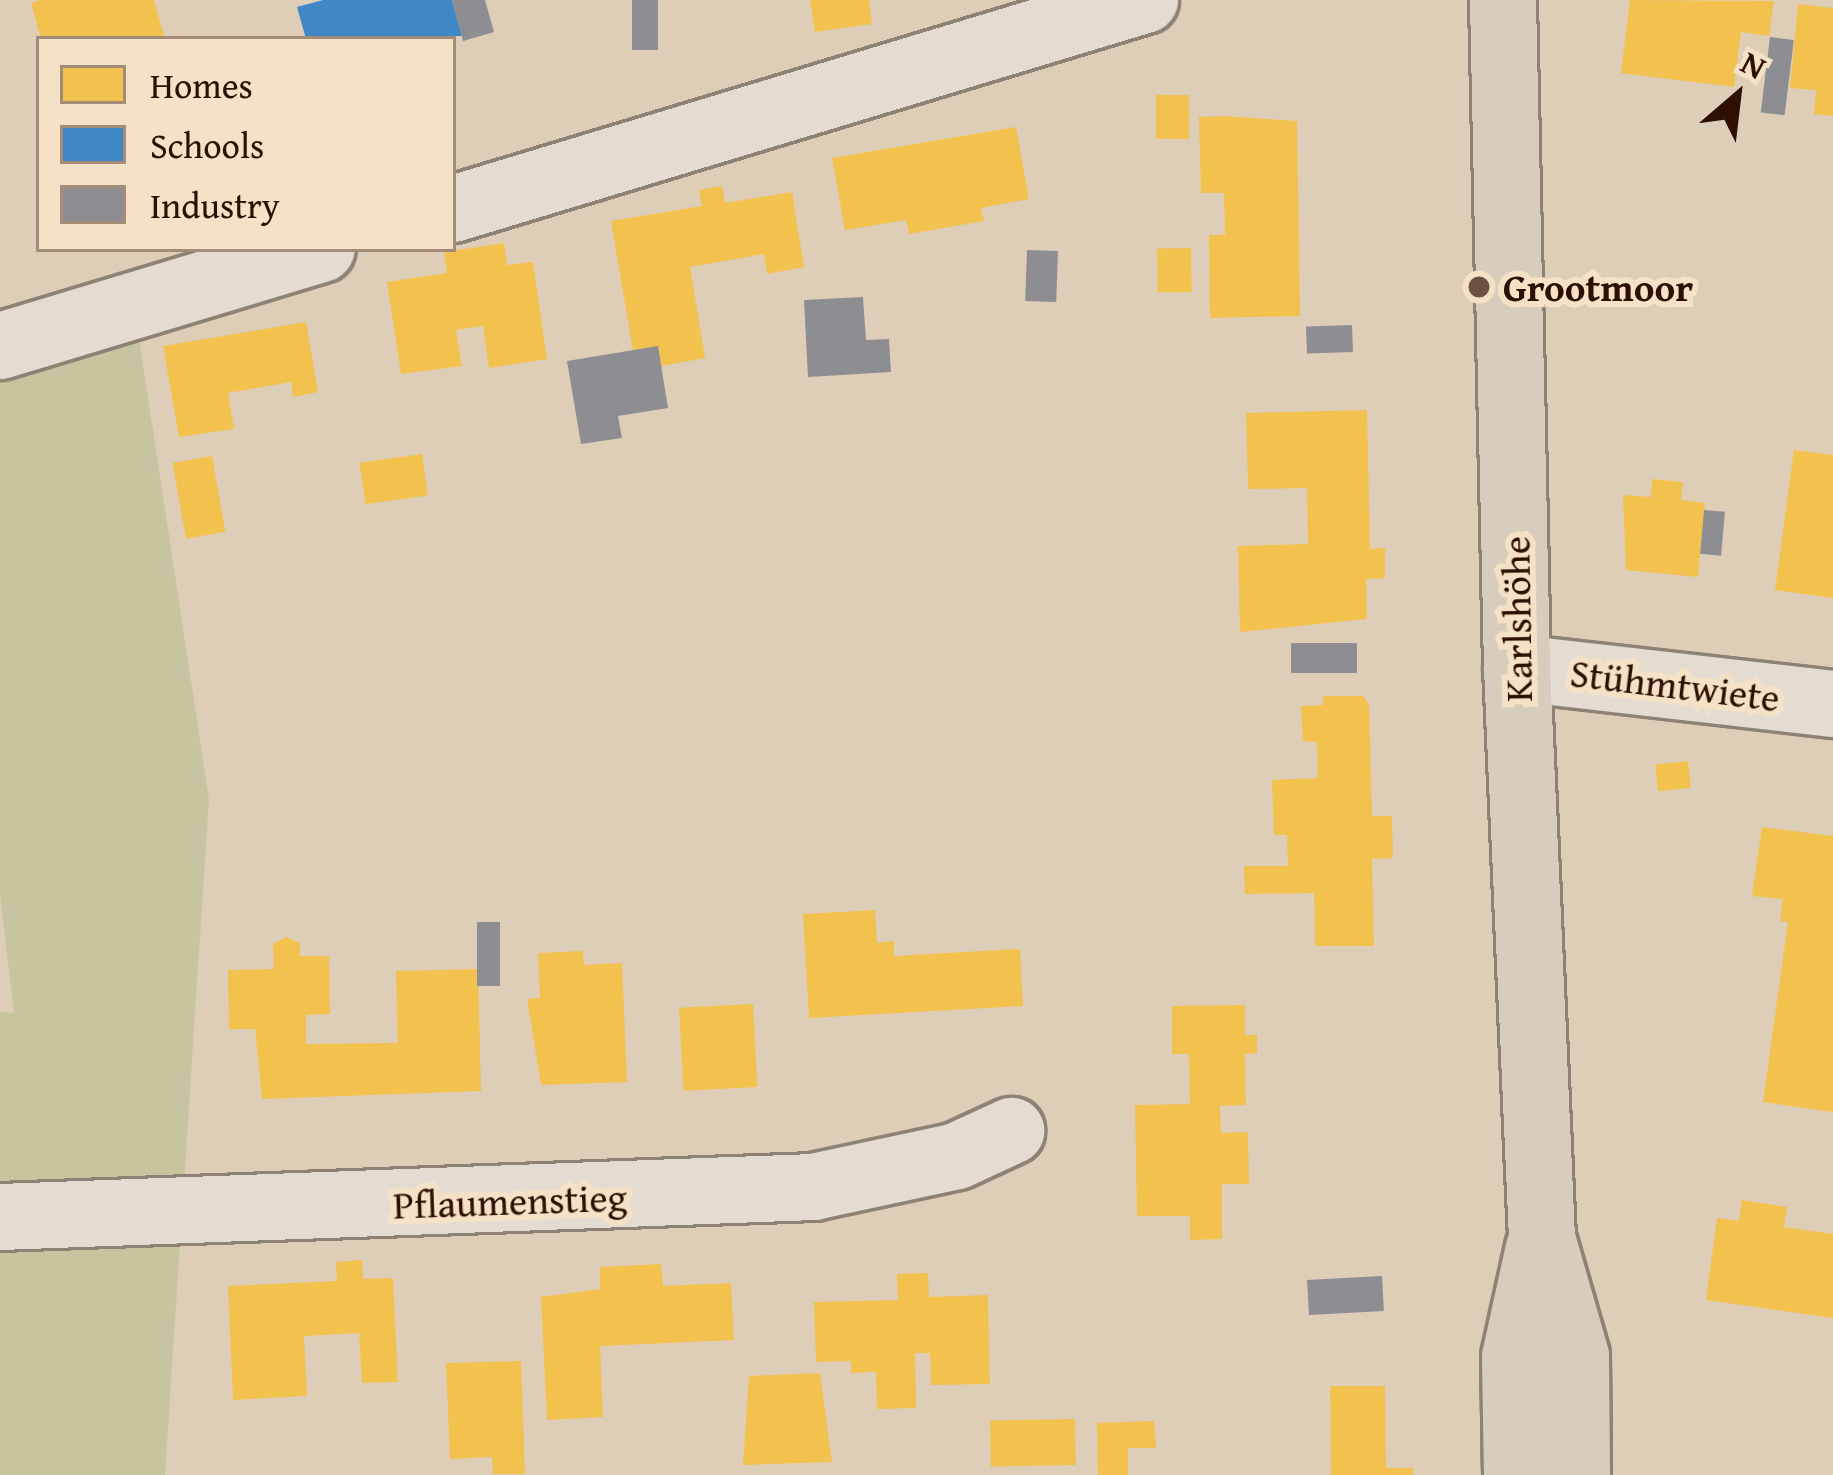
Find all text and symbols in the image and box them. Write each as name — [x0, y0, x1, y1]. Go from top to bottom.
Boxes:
legend — [36, 36, 456, 252]
north arrow — [1677, 36, 1797, 156]
text: N — [1733, 38, 1775, 91]
text: Homes — [150, 58, 253, 111]
text: Schools — [150, 118, 264, 171]
text: Industry — [150, 178, 280, 231]
place label: Grootmoor — [1503, 264, 1693, 310]
marker: Grootmoor — [1466, 274, 1492, 300]
street label: Karlshöhe — [1492, 536, 1542, 702]
street label: Stühmtwiete — [1568, 649, 1782, 721]
street label: Pflaumenstieg — [392, 1174, 628, 1228]

